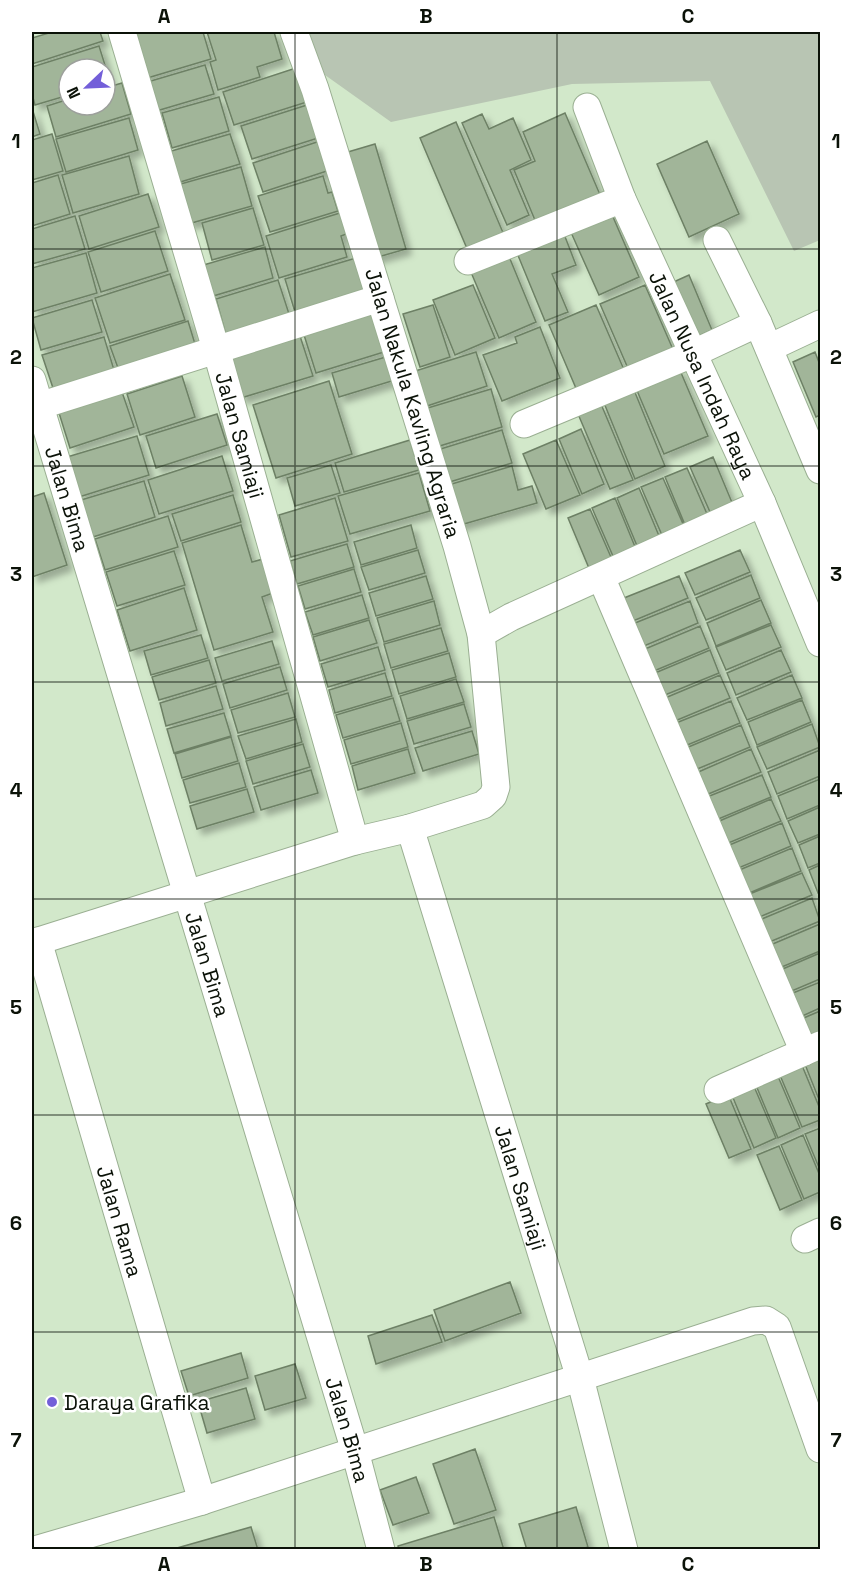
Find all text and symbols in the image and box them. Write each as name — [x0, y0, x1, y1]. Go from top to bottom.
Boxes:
text: A — [158, 3, 171, 29]
text: B — [419, 3, 433, 29]
text: C — [682, 3, 695, 29]
north arrow — [57, 57, 117, 117]
text: N — [62, 84, 85, 102]
text: 1 — [11, 128, 21, 154]
text: 1 — [831, 128, 841, 154]
street label: Jalan Nakula Kavling Agraria — [359, 265, 467, 541]
street label: Jalan Nusa Indah Raya — [643, 266, 763, 483]
text: 2 — [10, 344, 22, 370]
text: 2 — [830, 344, 842, 370]
street label: Jalan Samiaji — [210, 369, 271, 501]
street label: Jalan Bima — [39, 443, 96, 555]
text: 3 — [10, 561, 22, 587]
text: 3 — [830, 561, 842, 587]
text: 4 — [10, 777, 23, 803]
text: 4 — [830, 777, 843, 803]
street label: Jalan Bima — [180, 908, 237, 1020]
text: 5 — [10, 994, 22, 1020]
text: 5 — [830, 994, 842, 1020]
street label: Jalan Samiaji — [489, 1121, 553, 1253]
street label: Jalan Rama — [91, 1162, 149, 1280]
text: 6 — [10, 1210, 22, 1236]
text: 6 — [830, 1210, 842, 1236]
street label: Jalan Bima — [320, 1373, 376, 1485]
place label: Daraya Grafika — [64, 1389, 210, 1416]
marker: Daraya Grafika — [45, 1395, 59, 1409]
text: 7 — [10, 1427, 22, 1453]
text: 7 — [830, 1427, 842, 1453]
text: A — [158, 1551, 171, 1577]
text: B — [419, 1551, 433, 1577]
text: C — [682, 1551, 695, 1577]

